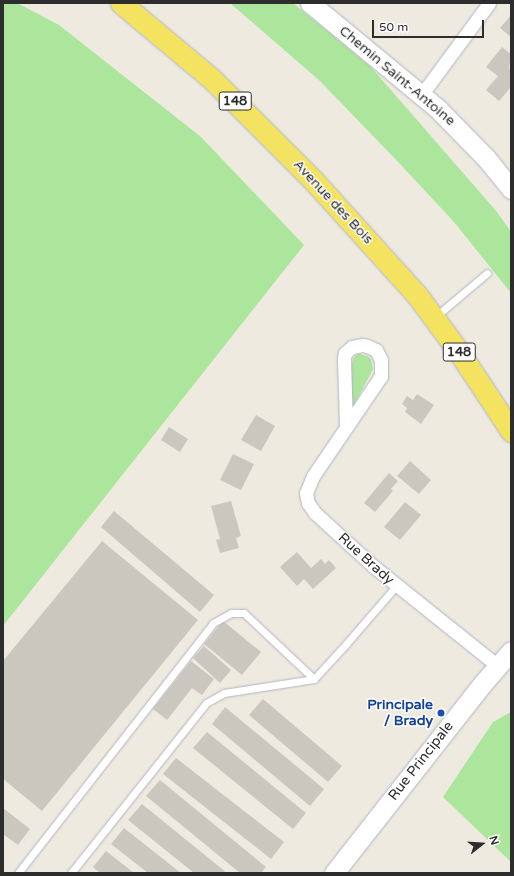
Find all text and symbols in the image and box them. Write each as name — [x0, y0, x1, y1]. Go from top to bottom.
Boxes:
scale bar — [374, 12, 486, 38]
text: 50 m — [379, 20, 408, 34]
street label: Chemin Saint-Antoine — [336, 23, 458, 129]
road number: 148 — [218, 90, 252, 112]
street label: Avenue des Bois — [290, 156, 376, 248]
road number: 148 — [442, 341, 476, 363]
street label: Rue Brady — [335, 530, 397, 588]
place label: Principale / Brady — [367, 697, 433, 730]
marker: Principale / Brady — [436, 708, 446, 718]
street label: Rue Principale — [385, 718, 457, 804]
north arrow — [462, 824, 502, 864]
text: N — [486, 834, 501, 846]

